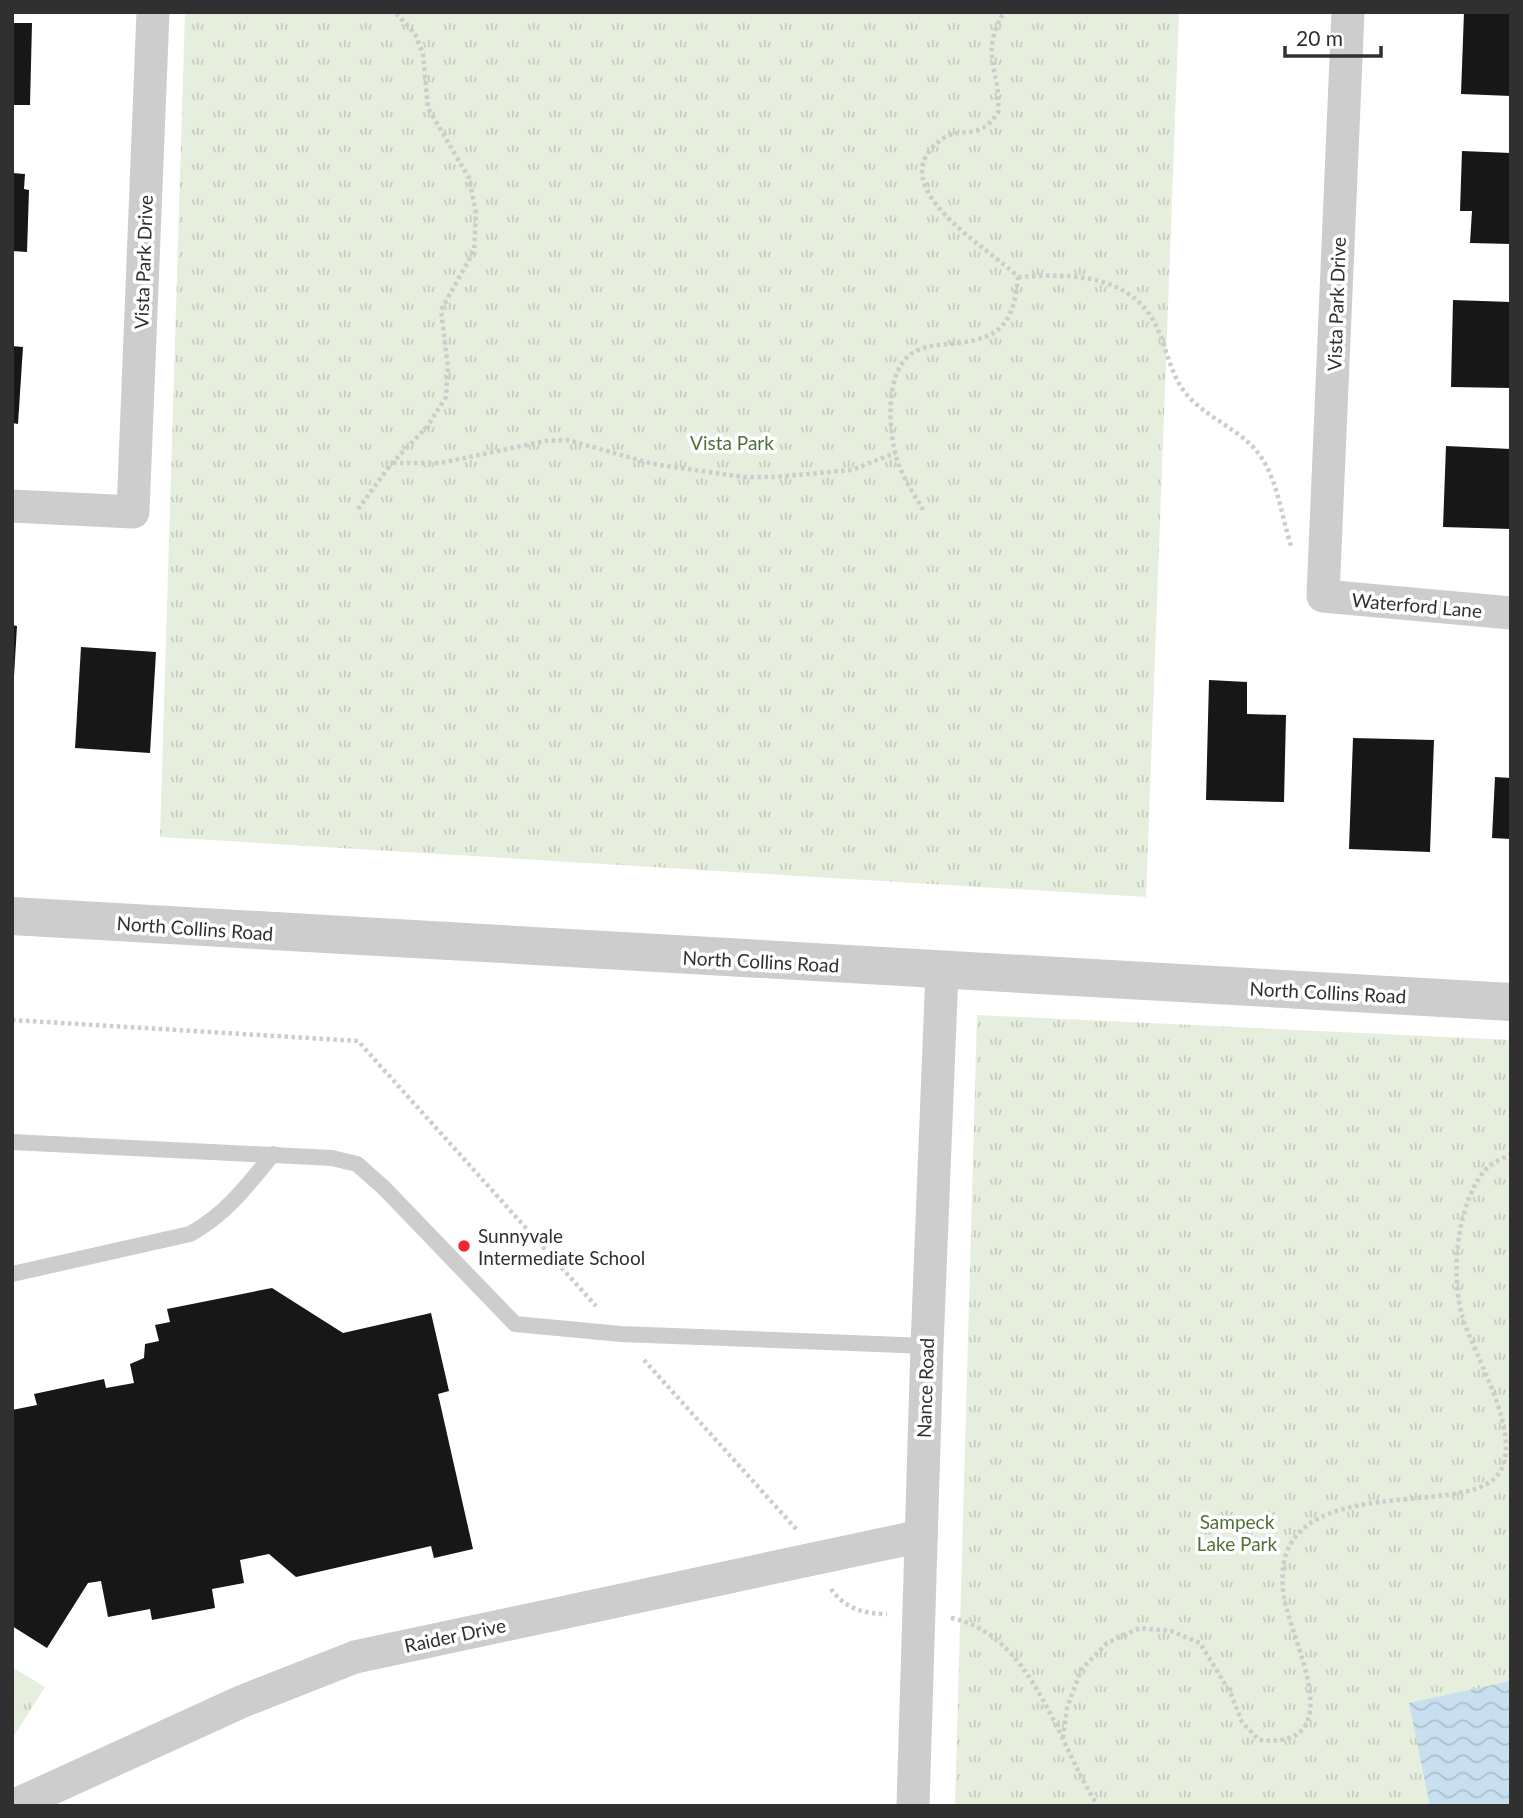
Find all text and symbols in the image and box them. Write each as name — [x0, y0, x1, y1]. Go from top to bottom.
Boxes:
scale bar — [1285, 14, 1381, 58]
text: 20 m — [1296, 25, 1343, 50]
street label: Vista Park Drive — [129, 195, 157, 329]
street label: Vista Park Drive — [1322, 237, 1350, 371]
park label: Vista Park — [690, 431, 774, 454]
street label: Waterford Lane — [1351, 588, 1483, 622]
street label: North Collins Road — [116, 911, 274, 945]
street label: North Collins Road — [682, 945, 840, 977]
street label: North Collins Road — [1249, 976, 1407, 1008]
place label: Sunnyvale Intermediate School — [478, 1224, 645, 1269]
marker: Sunnyvale Intermediate School — [456, 1238, 472, 1254]
street label: Nance Road — [912, 1338, 938, 1438]
park label: Sampeck Lake Park — [1197, 1510, 1278, 1555]
street label: Raider Drive — [402, 1613, 508, 1657]

